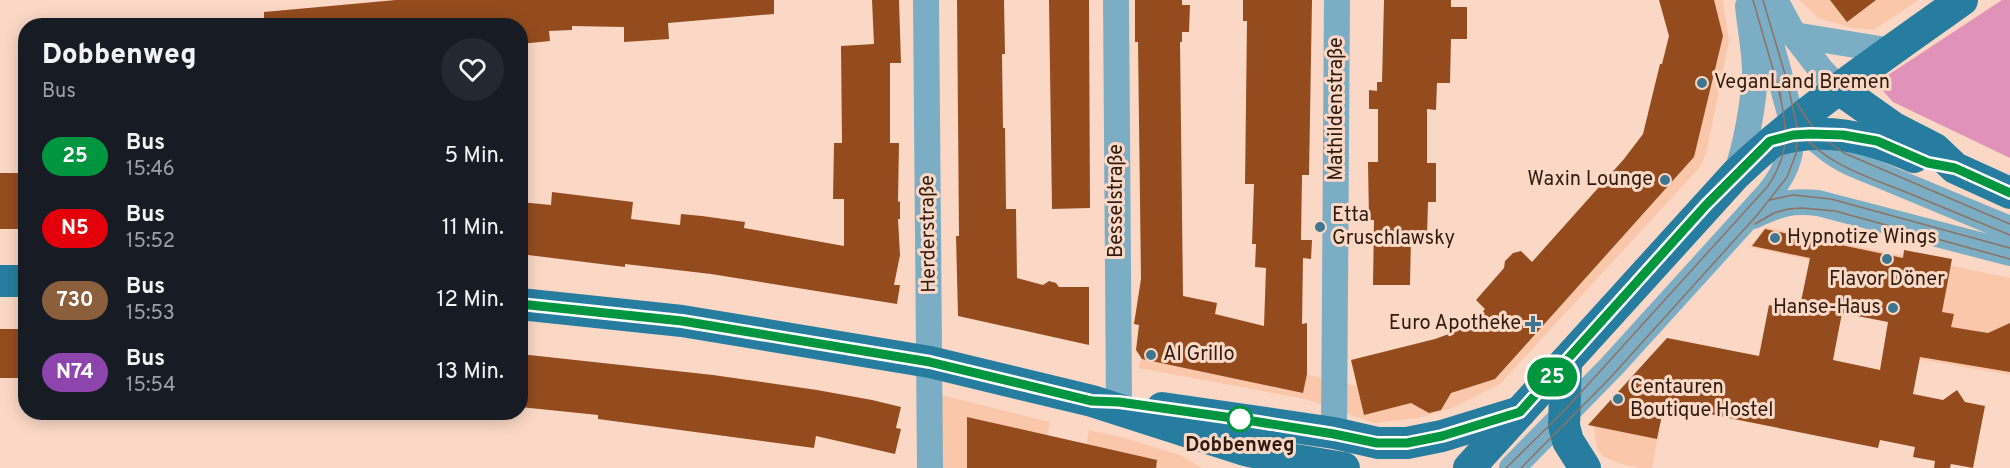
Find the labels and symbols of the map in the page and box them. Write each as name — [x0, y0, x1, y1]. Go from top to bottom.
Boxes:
street label: Mathildenstraße — [1324, 37, 1350, 181]
place label: VeganLand Bremen — [1714, 70, 1890, 96]
marker: VeganLand Bremen — [1695, 76, 1709, 90]
street label: Besselstraße — [1104, 144, 1130, 258]
place label: Waxin Lounge — [1527, 167, 1653, 193]
marker: Waxin Lounge — [1658, 173, 1672, 187]
street label: Herderstraße — [915, 175, 943, 293]
place label: Etta Gruschlawsky — [1332, 203, 1455, 252]
marker: Etta Gruschlawsky — [1313, 220, 1327, 234]
place label: Hypnotize Wings — [1787, 225, 1937, 251]
marker: Hypnotize Wings — [1768, 231, 1782, 245]
marker: Flavor Döner — [1880, 252, 1894, 266]
place label: Flavor Döner — [1829, 267, 1945, 293]
place label: Hanse-Haus — [1773, 295, 1881, 321]
marker: Hanse-Haus — [1886, 301, 1900, 315]
place label: Euro Apotheke — [1389, 311, 1521, 337]
marker: Euro Apotheke — [1526, 317, 1540, 331]
place label: Al Grillo — [1163, 342, 1235, 368]
marker: Al Grillo — [1144, 348, 1158, 362]
line badge: 25 — [1525, 358, 1579, 397]
place label: Centauren Boutique Hostel — [1630, 375, 1773, 424]
marker: Centauren Boutique Hostel — [1611, 392, 1625, 406]
marker: Dobbenweg — [1227, 406, 1253, 432]
place label: Dobbenweg — [1185, 433, 1295, 459]

